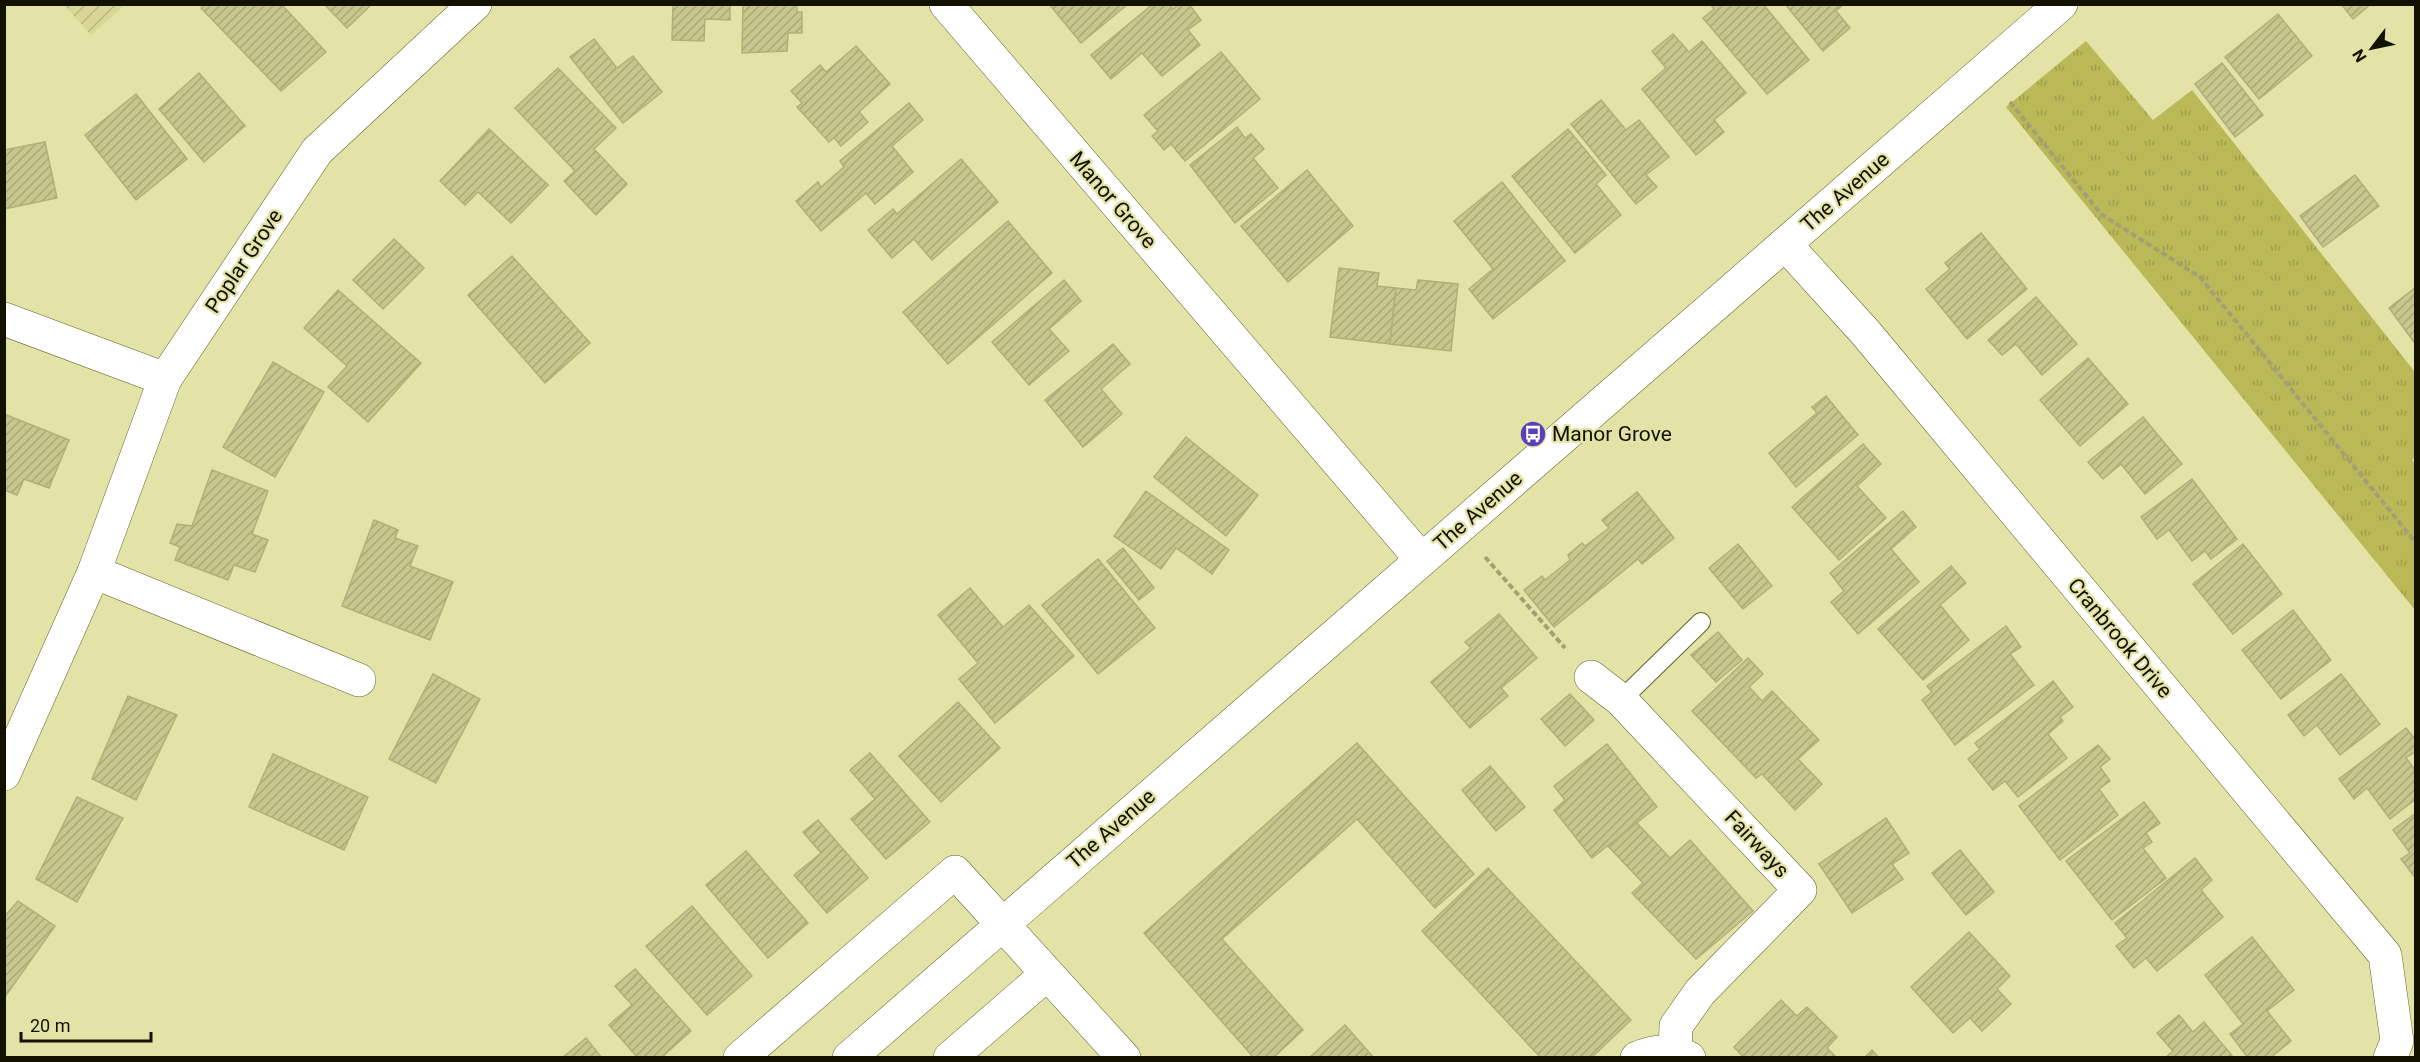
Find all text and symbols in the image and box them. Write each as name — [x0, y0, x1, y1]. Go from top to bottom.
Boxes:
north arrow — [2342, 18, 2402, 78]
text: N — [2349, 46, 2371, 66]
street label: Manor Grove — [1065, 147, 1161, 253]
street label: The Avenue — [1796, 147, 1894, 237]
street label: Poplar Grove — [201, 205, 287, 317]
bus stop icon: Manor Grove — [1518, 419, 1548, 449]
place label: Manor Grove — [1552, 422, 1672, 446]
street label: The Avenue — [1429, 466, 1527, 556]
street label: Cranbrook Drive — [2063, 573, 2177, 703]
street label: The Avenue — [1062, 784, 1160, 874]
street label: Fairways — [1720, 805, 1794, 883]
scale bar — [21, 1005, 152, 1043]
text: 20 m — [30, 1015, 70, 1036]

